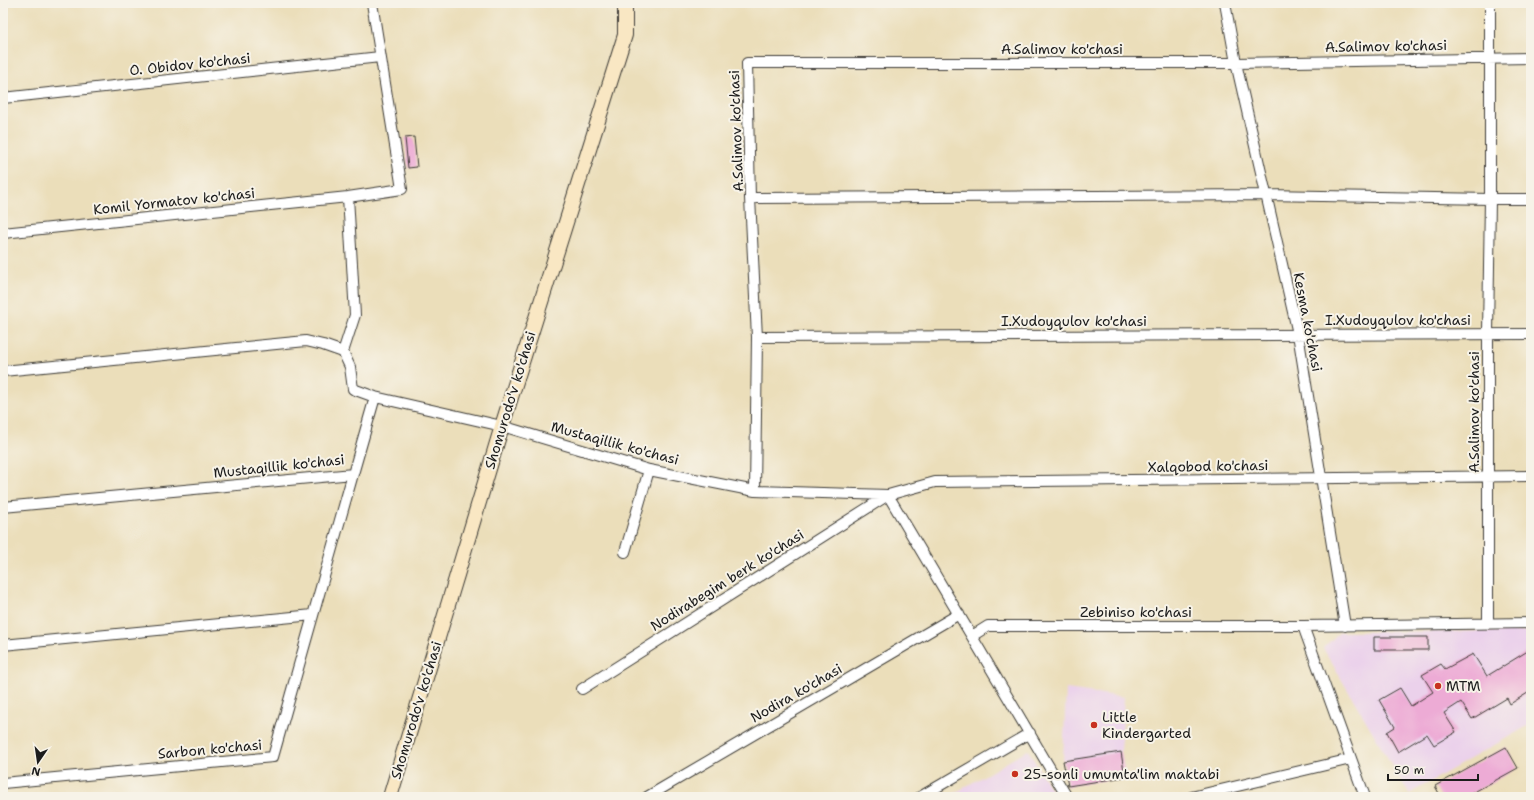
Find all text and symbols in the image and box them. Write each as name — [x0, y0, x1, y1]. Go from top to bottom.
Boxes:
street label: A.Salimov ko'chasi — [1325, 36, 1447, 56]
street label: A.Salimov ko'chasi — [1001, 40, 1123, 58]
street label: O. Obidov ko'chasi — [129, 49, 251, 79]
street label: A.Salimov ko'chasi — [725, 70, 747, 192]
street label: Komil Yormatov ko'chasi — [92, 184, 256, 218]
street label: Kesma ko'chasi — [1290, 271, 1326, 373]
street label: I.Xudoyqulov ko'chasi — [1325, 311, 1471, 329]
street label: I.Xudoyqulov ko'chasi — [1001, 312, 1147, 330]
street label: Shomurodo'v ko'chasi — [480, 329, 540, 471]
street label: A.Salimov ko'chasi — [1465, 351, 1483, 473]
street label: Mustaqillik ko'chasi — [549, 417, 681, 469]
street label: Mustaqillik ko'chasi — [213, 450, 345, 482]
street label: Xalqobod ko'chasi — [1147, 456, 1269, 476]
street label: Nodirabegim berk ko'chasi — [647, 525, 807, 635]
street label: Zebiniso ko'chasi — [1080, 603, 1192, 621]
street label: Shomurodo'v ko'chasi — [386, 639, 446, 781]
street label: Nodira ko'chasi — [747, 659, 845, 727]
place label: MTM — [1446, 677, 1481, 695]
marker: MTM — [1433, 681, 1443, 691]
place label: Little Kindergarted — [1102, 708, 1191, 742]
marker: Little Kindergarted — [1089, 720, 1099, 730]
street label: Sarbon ko'chasi — [157, 735, 263, 763]
north arrow — [18, 742, 58, 782]
scale bar — [1388, 756, 1478, 782]
text: 50 m — [1394, 762, 1424, 778]
text: N — [30, 763, 42, 780]
place label: 25-sonli umumta'lim maktabi — [1023, 765, 1219, 783]
marker: 25-sonli umumta'lim maktabi — [1010, 769, 1020, 779]

